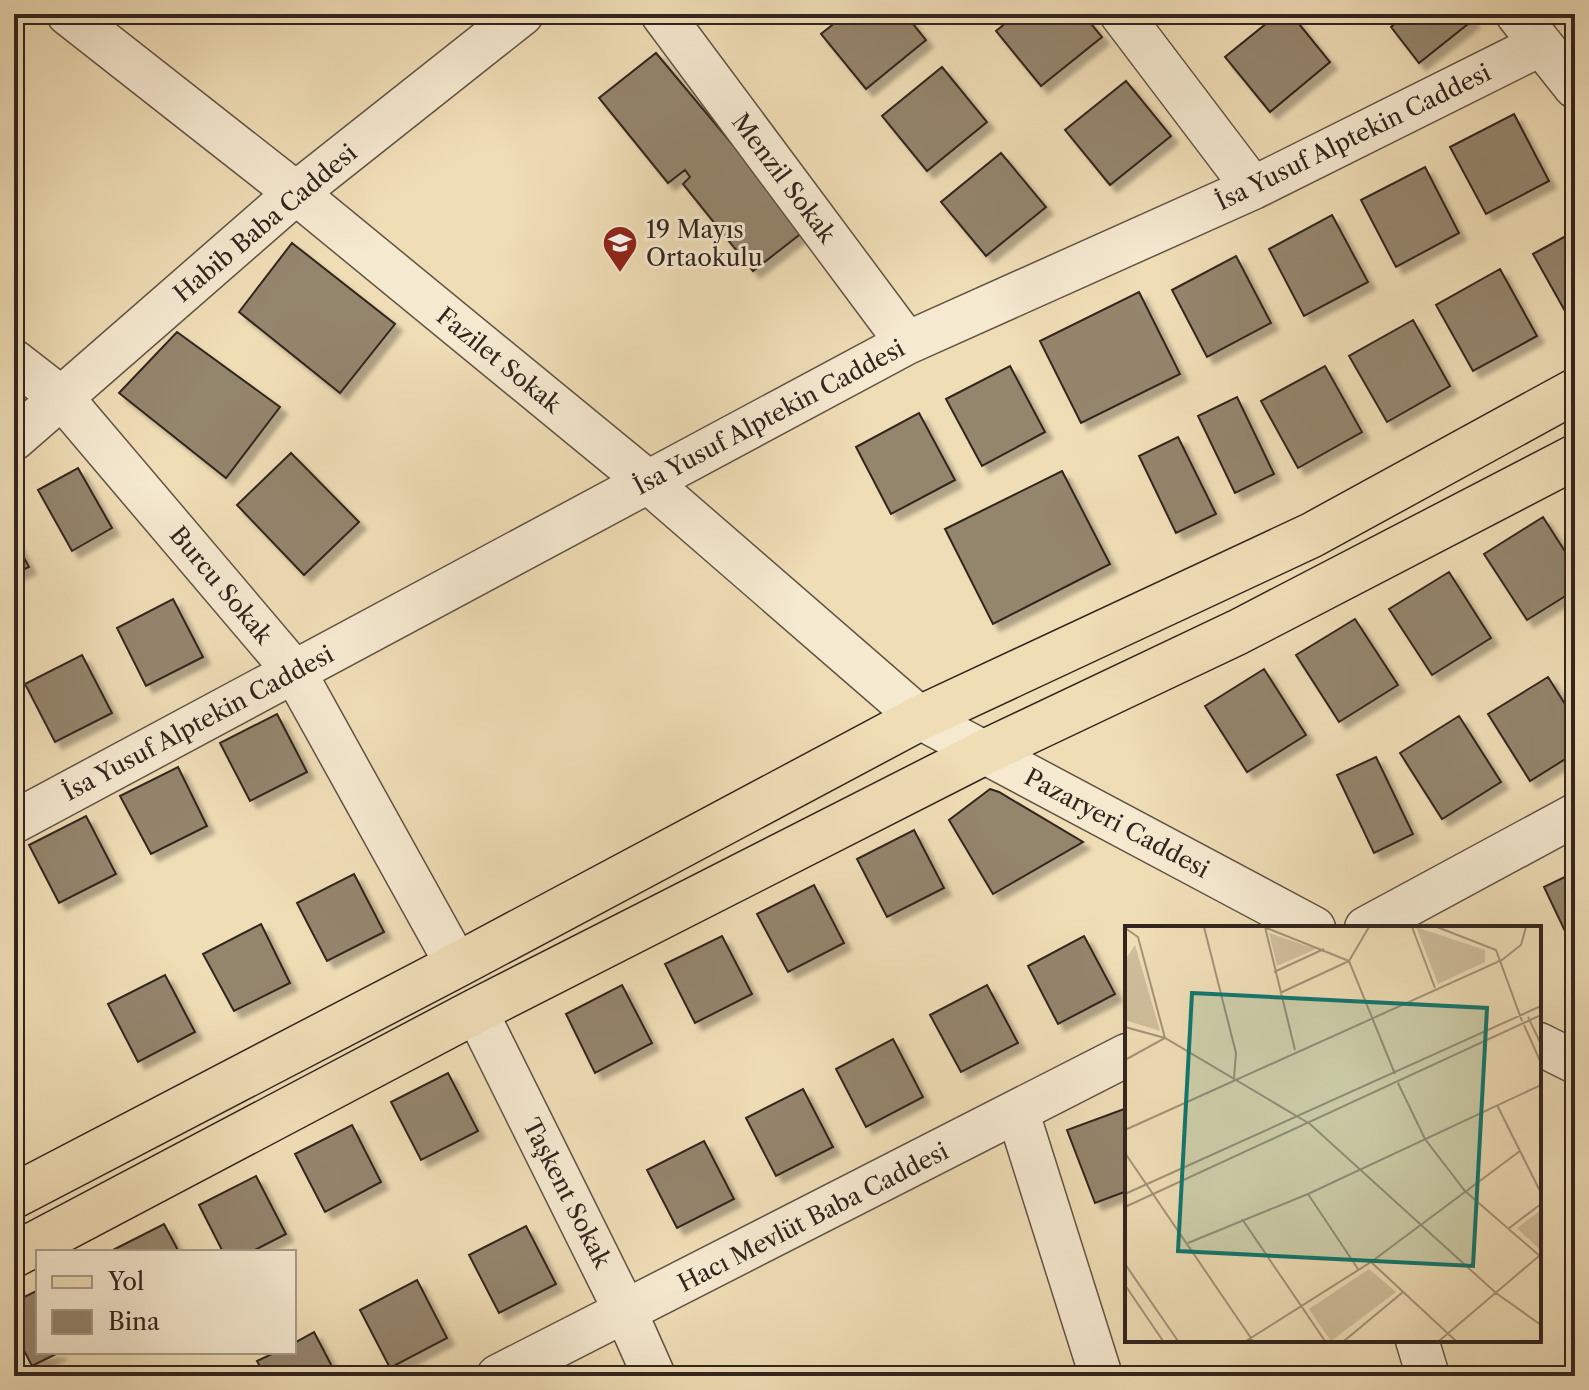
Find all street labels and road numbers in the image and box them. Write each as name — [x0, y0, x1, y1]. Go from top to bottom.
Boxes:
street label: İsa Yusuf Alptekin Caddesi — [1210, 57, 1495, 216]
street label: Menzil Sokak — [726, 108, 843, 249]
street label: Habib Baba Caddesi — [168, 138, 362, 308]
street label: Fazilet Sokak — [431, 301, 568, 420]
street label: İsa Yusuf Alptekin Caddesi — [628, 332, 909, 501]
street label: Burcu Sokak — [164, 520, 279, 650]
street label: İsa Yusuf Alptekin Caddesi — [57, 638, 338, 807]
street label: Pazaryeri Caddesi — [1020, 762, 1214, 884]
street label: Taşkent Sokak — [517, 1113, 618, 1274]
street label: Hacı Mevlüt Baba Caddesi — [673, 1136, 953, 1298]

